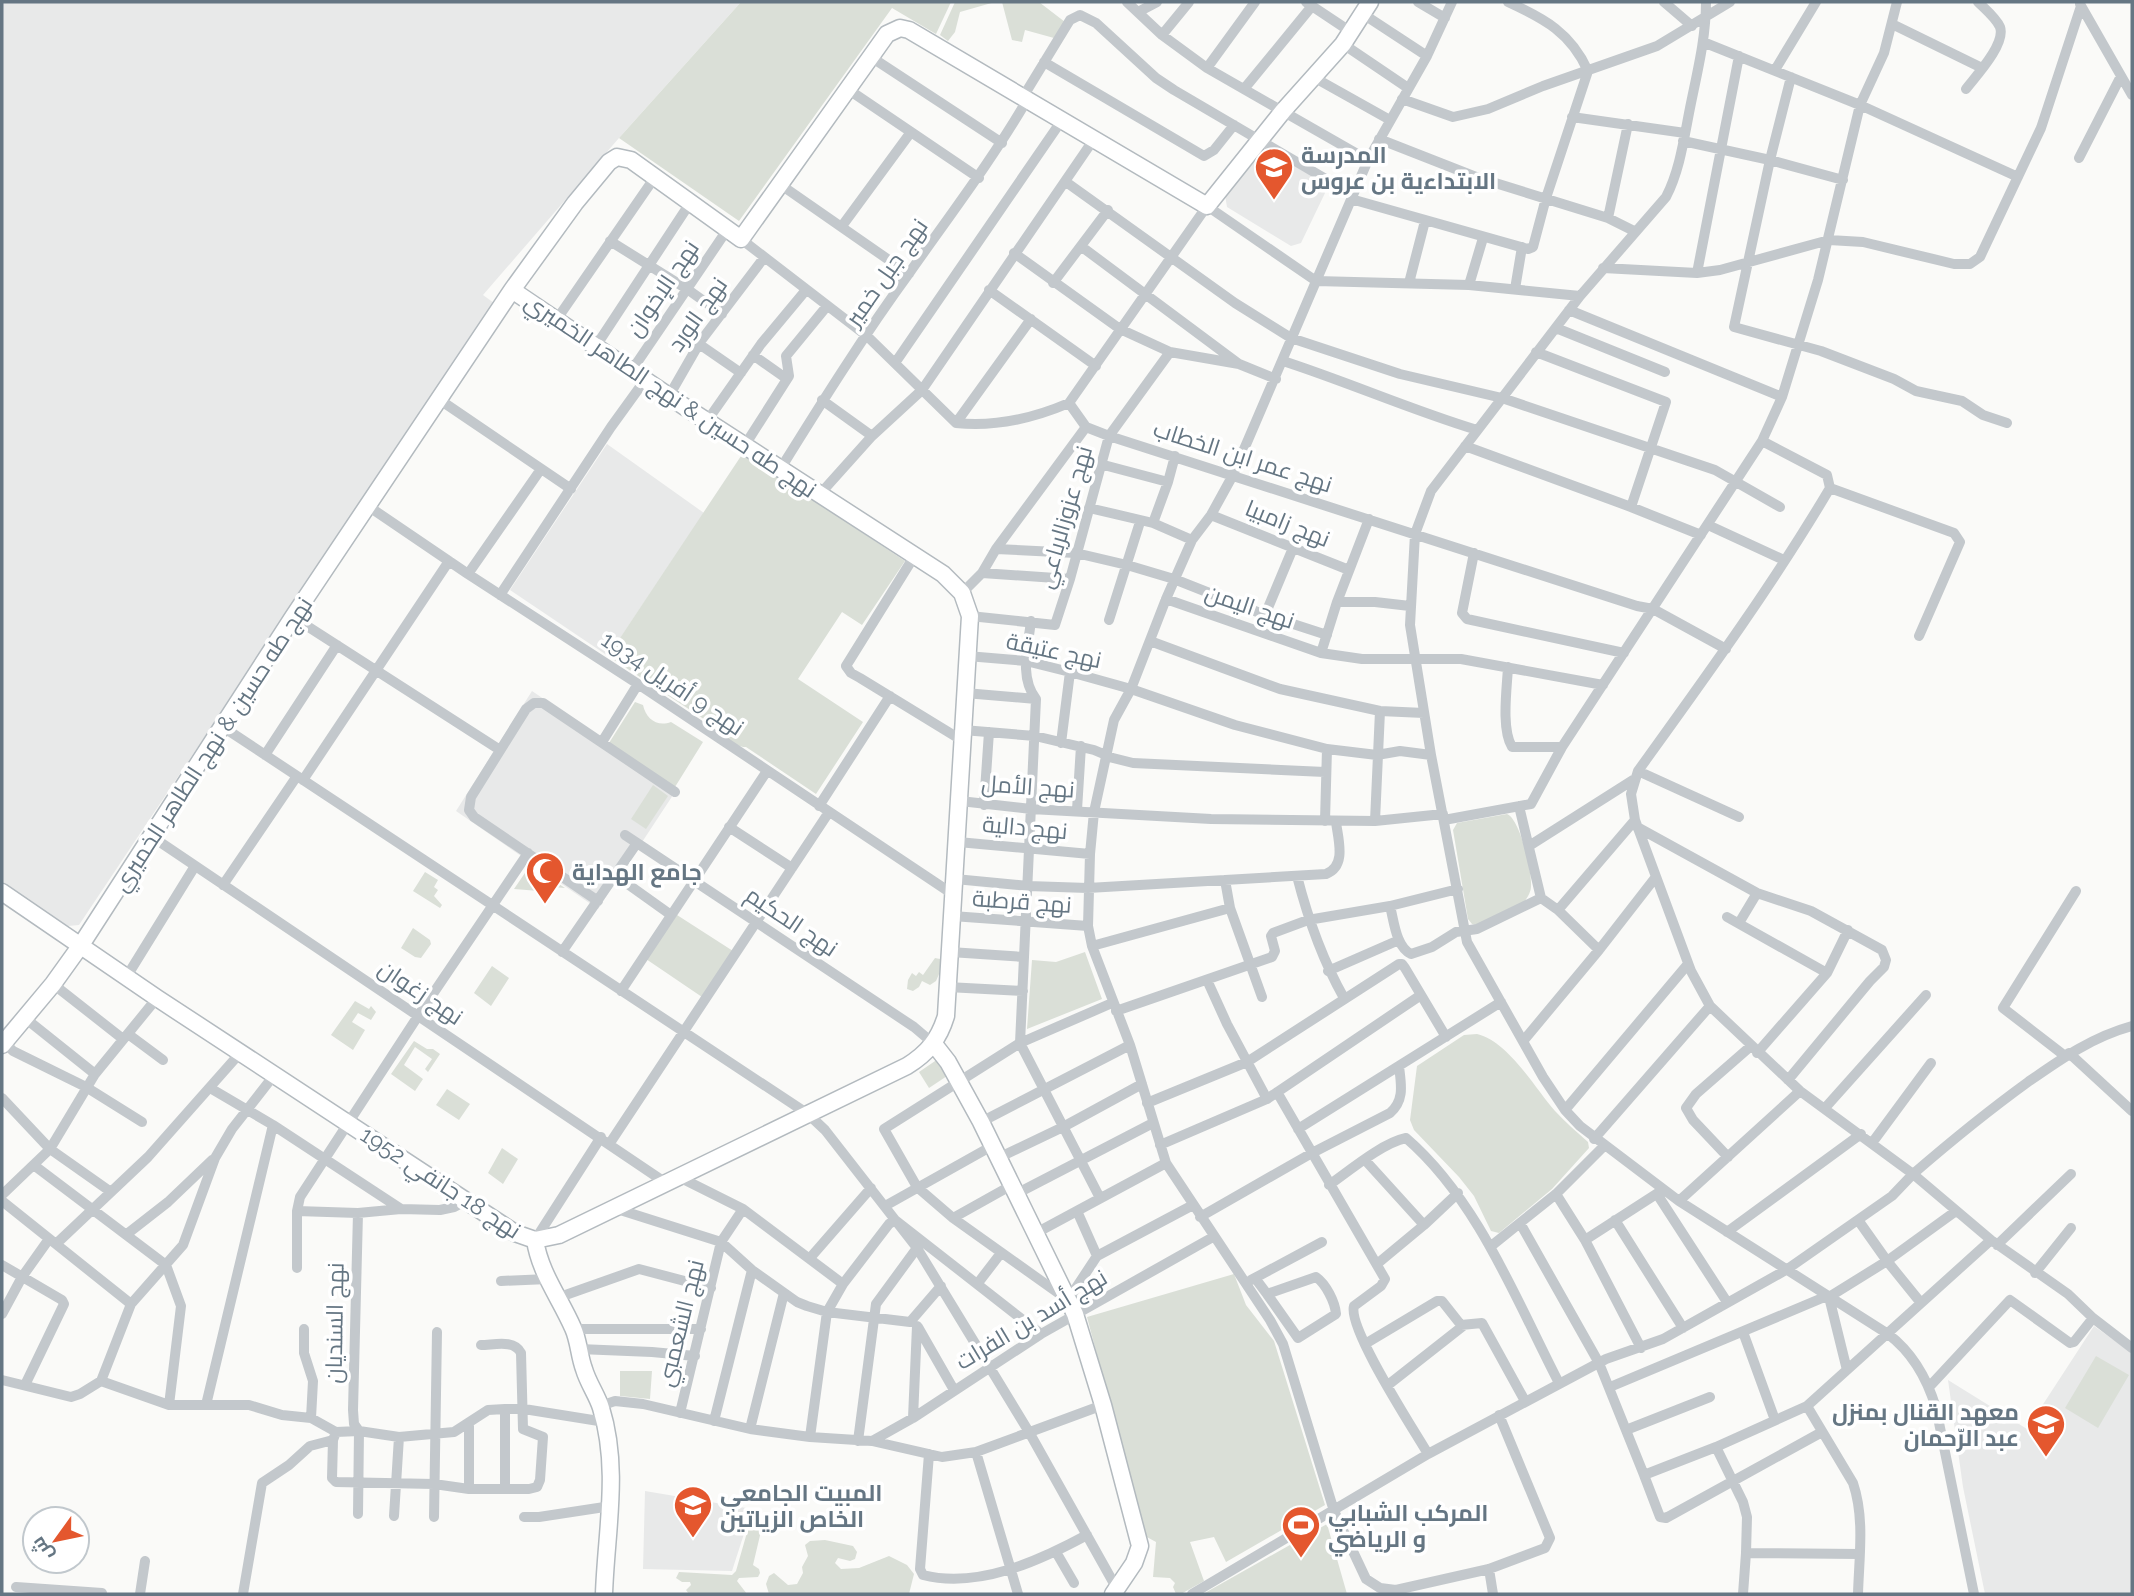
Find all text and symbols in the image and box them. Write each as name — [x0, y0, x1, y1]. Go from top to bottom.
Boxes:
place label: المدرسة الابتداءية بن عروس — [1301, 141, 1496, 195]
school or university icon: المدرسة الابتداءية بن عروس — [1253, 146, 1295, 201]
street label: نهج جبل خمير — [838, 213, 935, 334]
street label: نهج الإخوان — [620, 235, 706, 343]
street label: نهج الورد — [662, 272, 735, 358]
street label: نهج طه حسين & نهج الطاهر الخميري — [517, 287, 822, 507]
street label: نهج عمر ابن الخطاب — [1149, 414, 1336, 500]
street label: نهج عزوزالرباعي — [1031, 443, 1102, 593]
street label: نهج زامبيا — [1241, 494, 1334, 555]
street label: نهج اليمن — [1201, 578, 1298, 637]
street label: نهج طه حسين & نهج الطاهر الخميري — [107, 592, 322, 899]
street label: نهج 9 أفريل 1934 — [595, 625, 750, 743]
street label: نهج عتيقة — [1003, 627, 1104, 676]
street label: نهج الأمل — [980, 769, 1076, 806]
street label: نهج دالية — [981, 810, 1069, 847]
mosque icon: جامع الهداية — [524, 850, 566, 905]
place label: جامع الهداية — [572, 858, 702, 888]
street label: نهج الحكيم — [739, 880, 843, 964]
street label: نهج قرطبة — [971, 884, 1073, 921]
street label: نهج زغوان — [372, 954, 468, 1033]
street label: نهج 18 جانفي 1952 — [353, 1120, 526, 1248]
street label: نهج الشعمبي — [651, 1257, 714, 1390]
street label: نهج السنديان — [319, 1262, 352, 1384]
street label: نهج أسد بن الفرات — [950, 1262, 1113, 1377]
place label: معهد القنال بمنزل عبد الرّحمان — [1832, 1398, 2019, 1452]
school or university icon: معهد القنال بمنزل عبد الرّحمان — [2025, 1403, 2067, 1458]
place label: المبيت الجامعي الخاص الزياتين — [720, 1479, 882, 1533]
school or university icon: المبيت الجامعي الخاص الزياتين — [672, 1484, 714, 1539]
place label: المركب الشبابي و الرياضي — [1328, 1499, 1488, 1557]
sports icon: المركب الشبابي و الرياضي — [1280, 1504, 1322, 1559]
north arrow — [21, 1505, 91, 1575]
text: ش — [26, 1532, 58, 1565]

